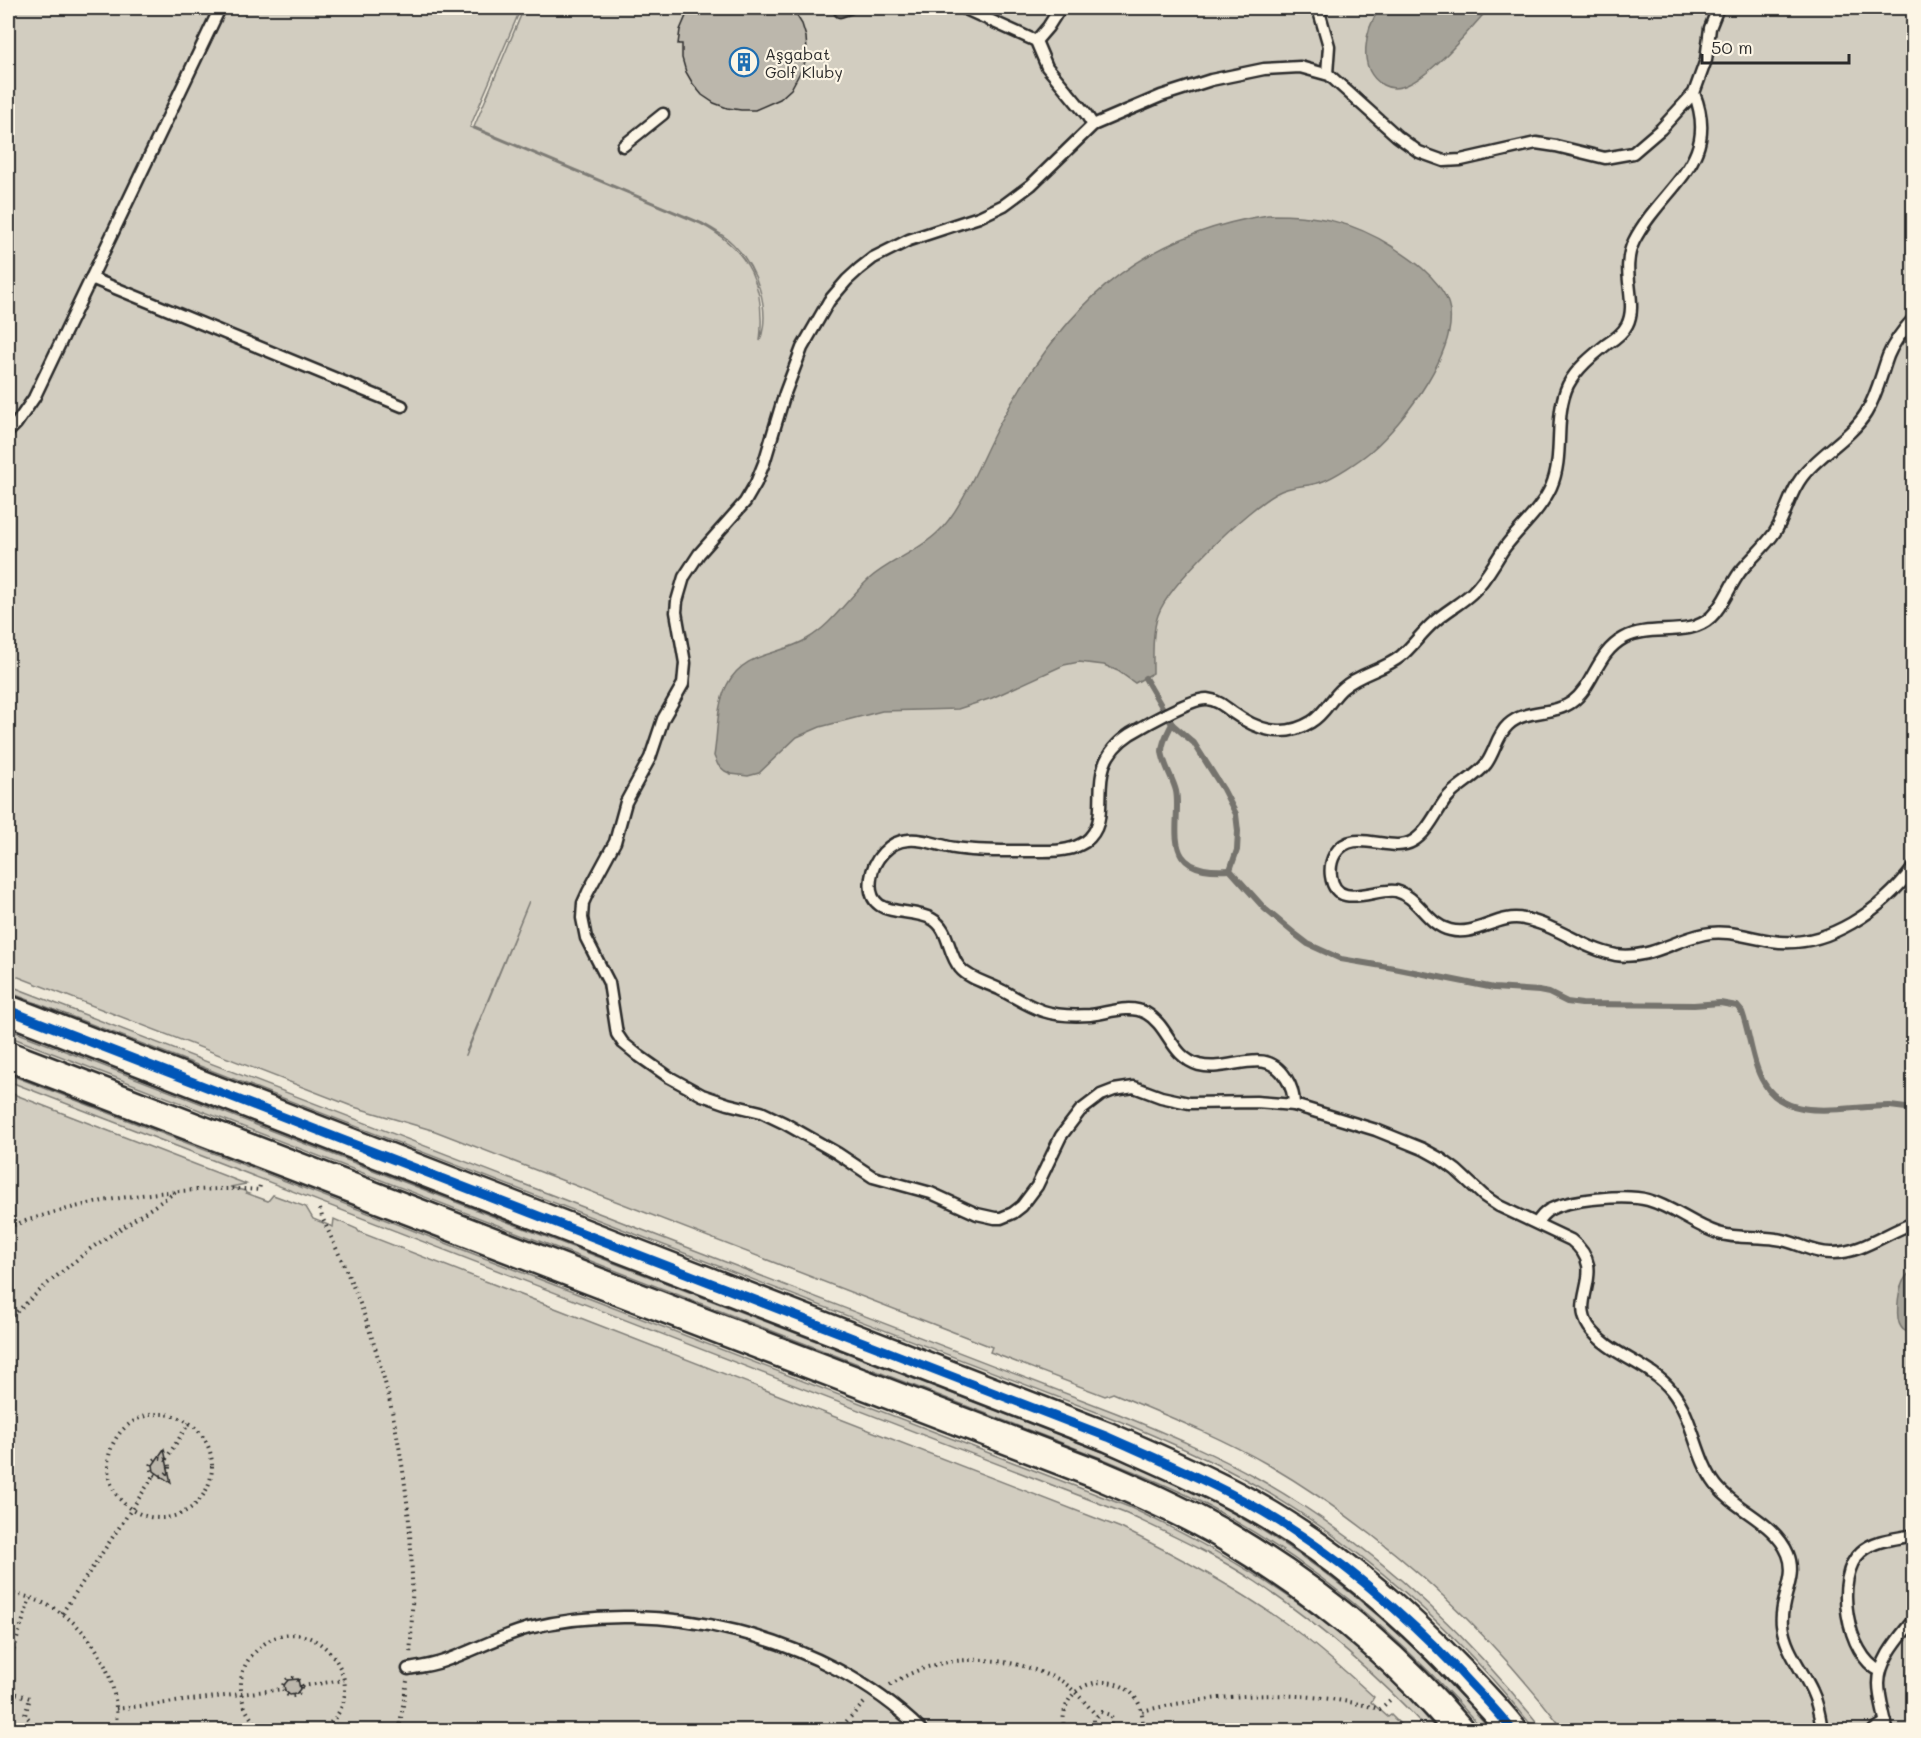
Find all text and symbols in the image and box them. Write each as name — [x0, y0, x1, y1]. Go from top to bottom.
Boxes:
scale bar — [1702, 27, 1849, 65]
text: 50 m — [1711, 35, 1753, 59]
place label: Aşgabat Golf Kluby — [765, 43, 843, 82]
building icon: Aşgabat Golf Kluby — [728, 46, 760, 78]

